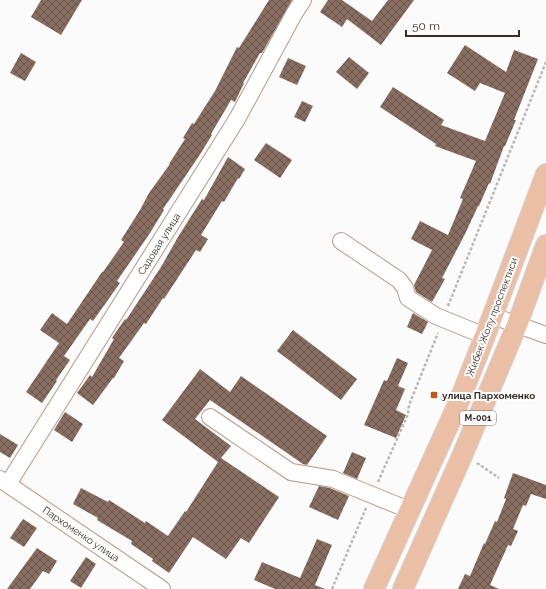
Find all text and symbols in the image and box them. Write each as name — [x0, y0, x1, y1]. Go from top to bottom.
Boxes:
scale bar — [406, 12, 519, 38]
text: 50 m — [412, 19, 440, 33]
street label: Садовая улица — [136, 211, 182, 277]
street label: Жибек Жолу проспектиси — [464, 256, 520, 378]
marker: улица Пархоменко — [429, 390, 439, 400]
place label: улица Пархоменко — [442, 390, 535, 401]
road number: М-001 — [460, 411, 496, 425]
street label: Пархоменко улица — [41, 504, 121, 564]

